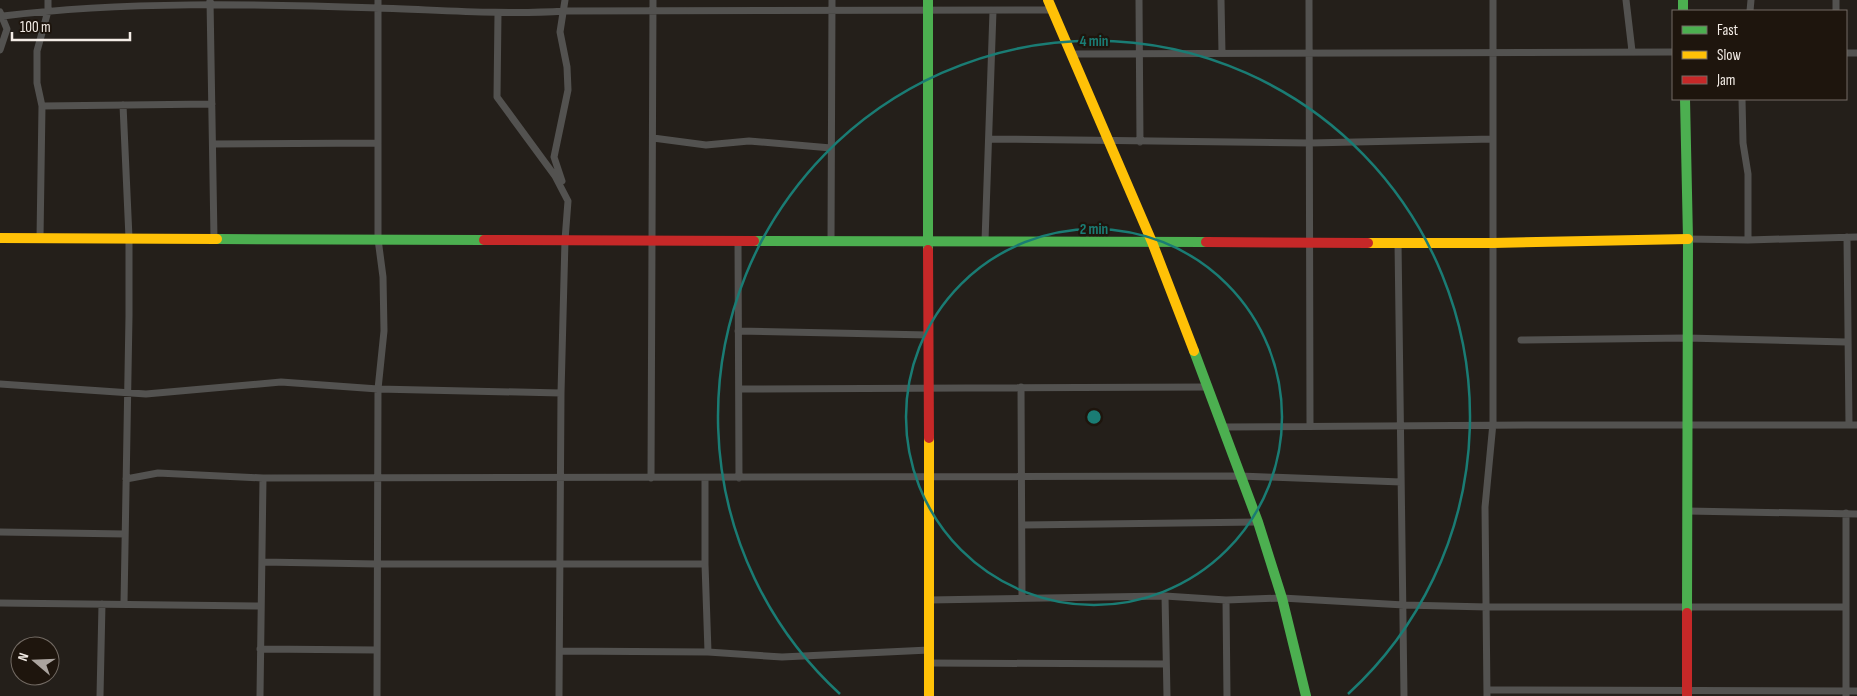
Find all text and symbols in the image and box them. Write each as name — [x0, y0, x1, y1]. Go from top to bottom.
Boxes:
scale bar — [12, 10, 130, 42]
legend — [1672, 10, 1847, 100]
text: 100 m — [20, 18, 51, 37]
text: Fast — [1717, 21, 1739, 40]
text: 4 min — [1080, 32, 1108, 51]
text: Slow — [1717, 46, 1741, 65]
text: Jam — [1716, 71, 1735, 90]
text: 2 min — [1080, 220, 1108, 239]
centre of rings — [1085, 408, 1103, 426]
north arrow — [10, 636, 60, 686]
text: N — [14, 651, 32, 663]

